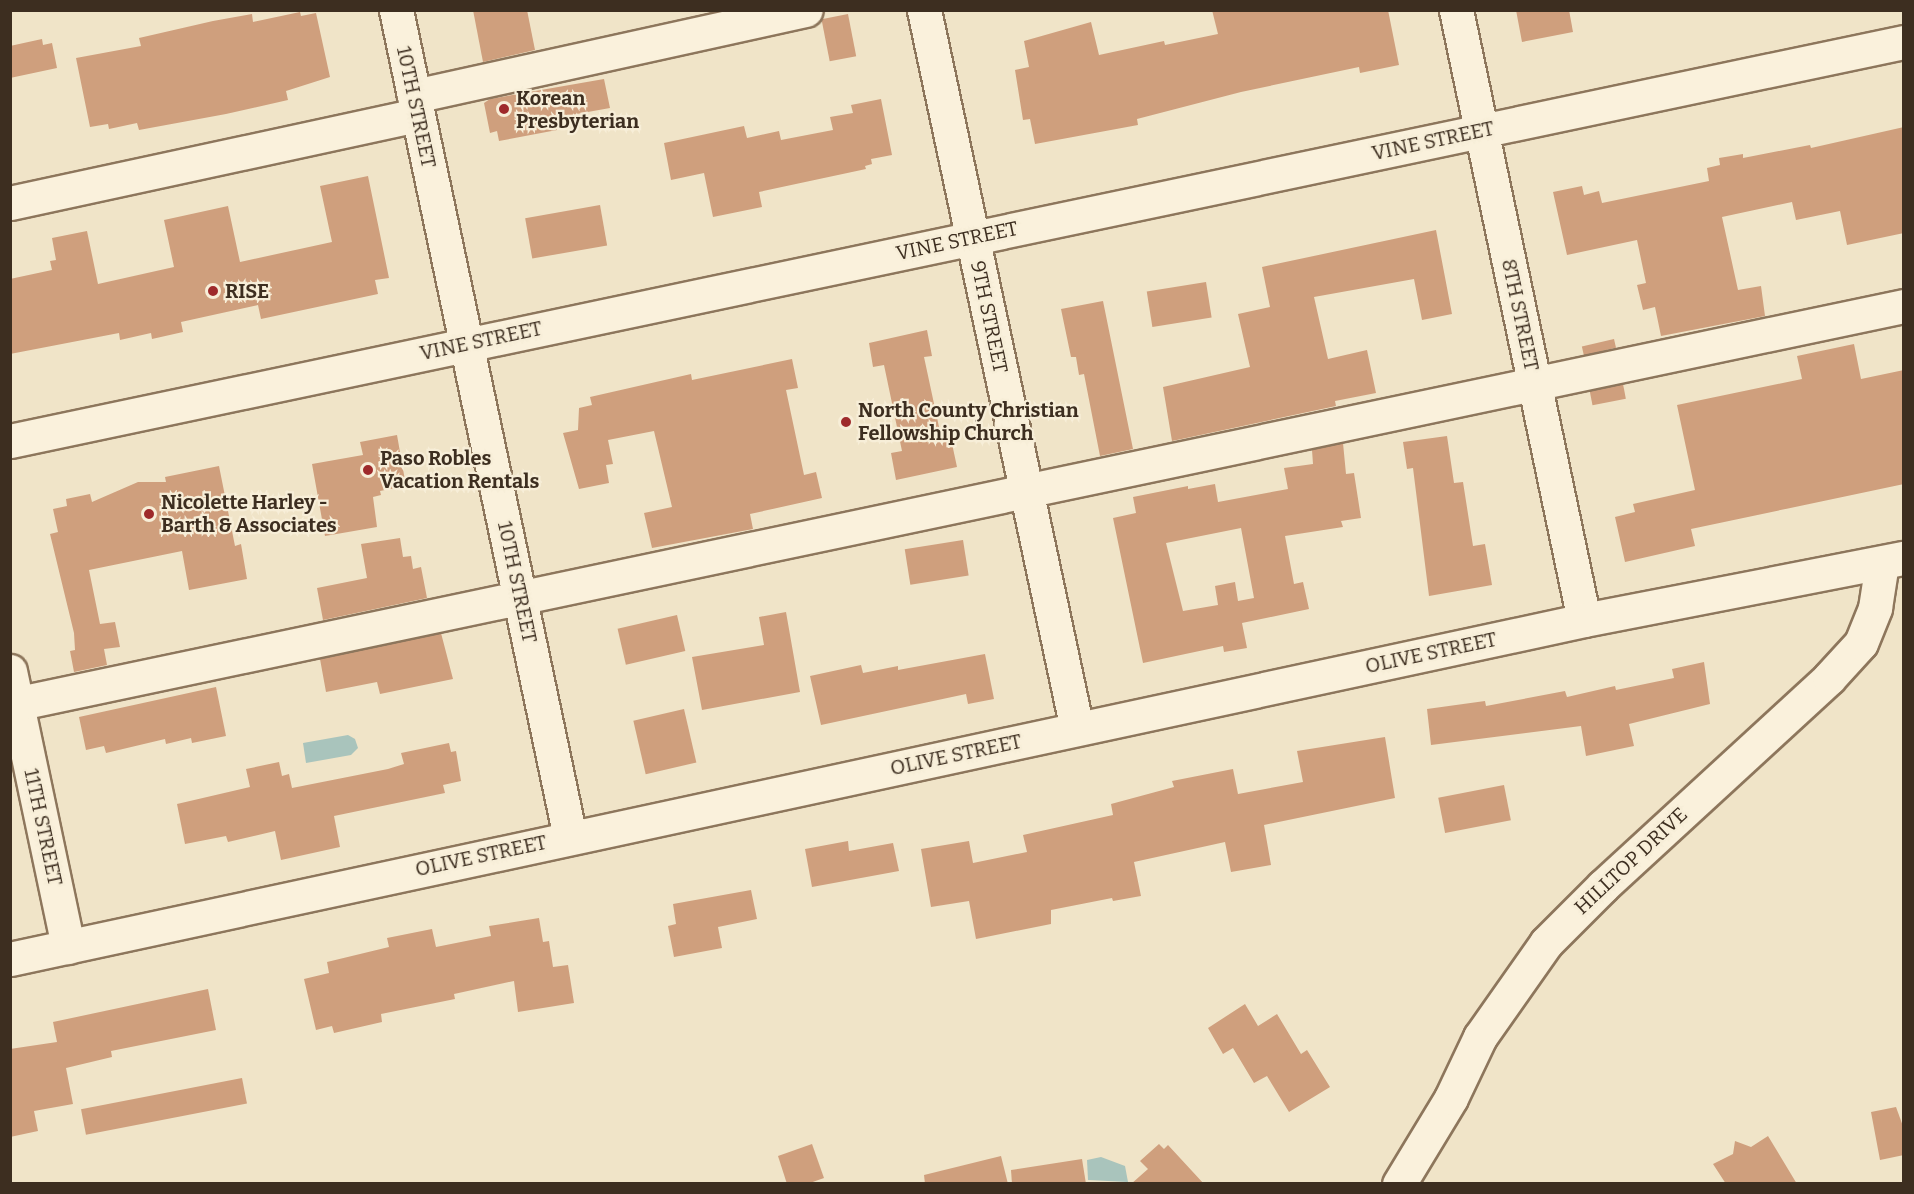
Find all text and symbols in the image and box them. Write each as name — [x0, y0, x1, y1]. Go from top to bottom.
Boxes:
street label: 10TH STREET — [391, 44, 441, 170]
place label: Korean Presbyterian — [516, 86, 639, 133]
marker: Korean Presbyterian — [497, 102, 511, 116]
street label: VINE STREET — [1370, 116, 1496, 166]
street label: VINE STREET — [894, 216, 1020, 266]
street label: 8TH STREET — [1496, 257, 1544, 373]
street label: 9TH STREET — [965, 259, 1013, 375]
place label: RISE — [225, 279, 269, 303]
marker: RISE — [206, 284, 220, 298]
street label: VINE STREET — [418, 316, 544, 366]
place label: North County Christian Fellowship Church — [858, 398, 1079, 445]
marker: North County Christian Fellowship Church — [839, 415, 853, 429]
place label: Paso Robles Vacation Rentals — [380, 446, 539, 493]
marker: Paso Robles Vacation Rentals — [361, 463, 375, 477]
place label: Nicolette Harley - Barth & Associates — [161, 490, 337, 537]
marker: Nicolette Harley - Barth & Associates — [142, 507, 156, 521]
street label: 10TH STREET — [492, 519, 542, 645]
street label: OLIVE STREET — [1363, 627, 1499, 679]
street label: OLIVE STREET — [888, 729, 1024, 781]
street label: 11TH STREET — [19, 766, 67, 888]
street label: HILLTOP DRIVE — [1570, 803, 1692, 919]
street label: OLIVE STREET — [413, 830, 549, 882]

